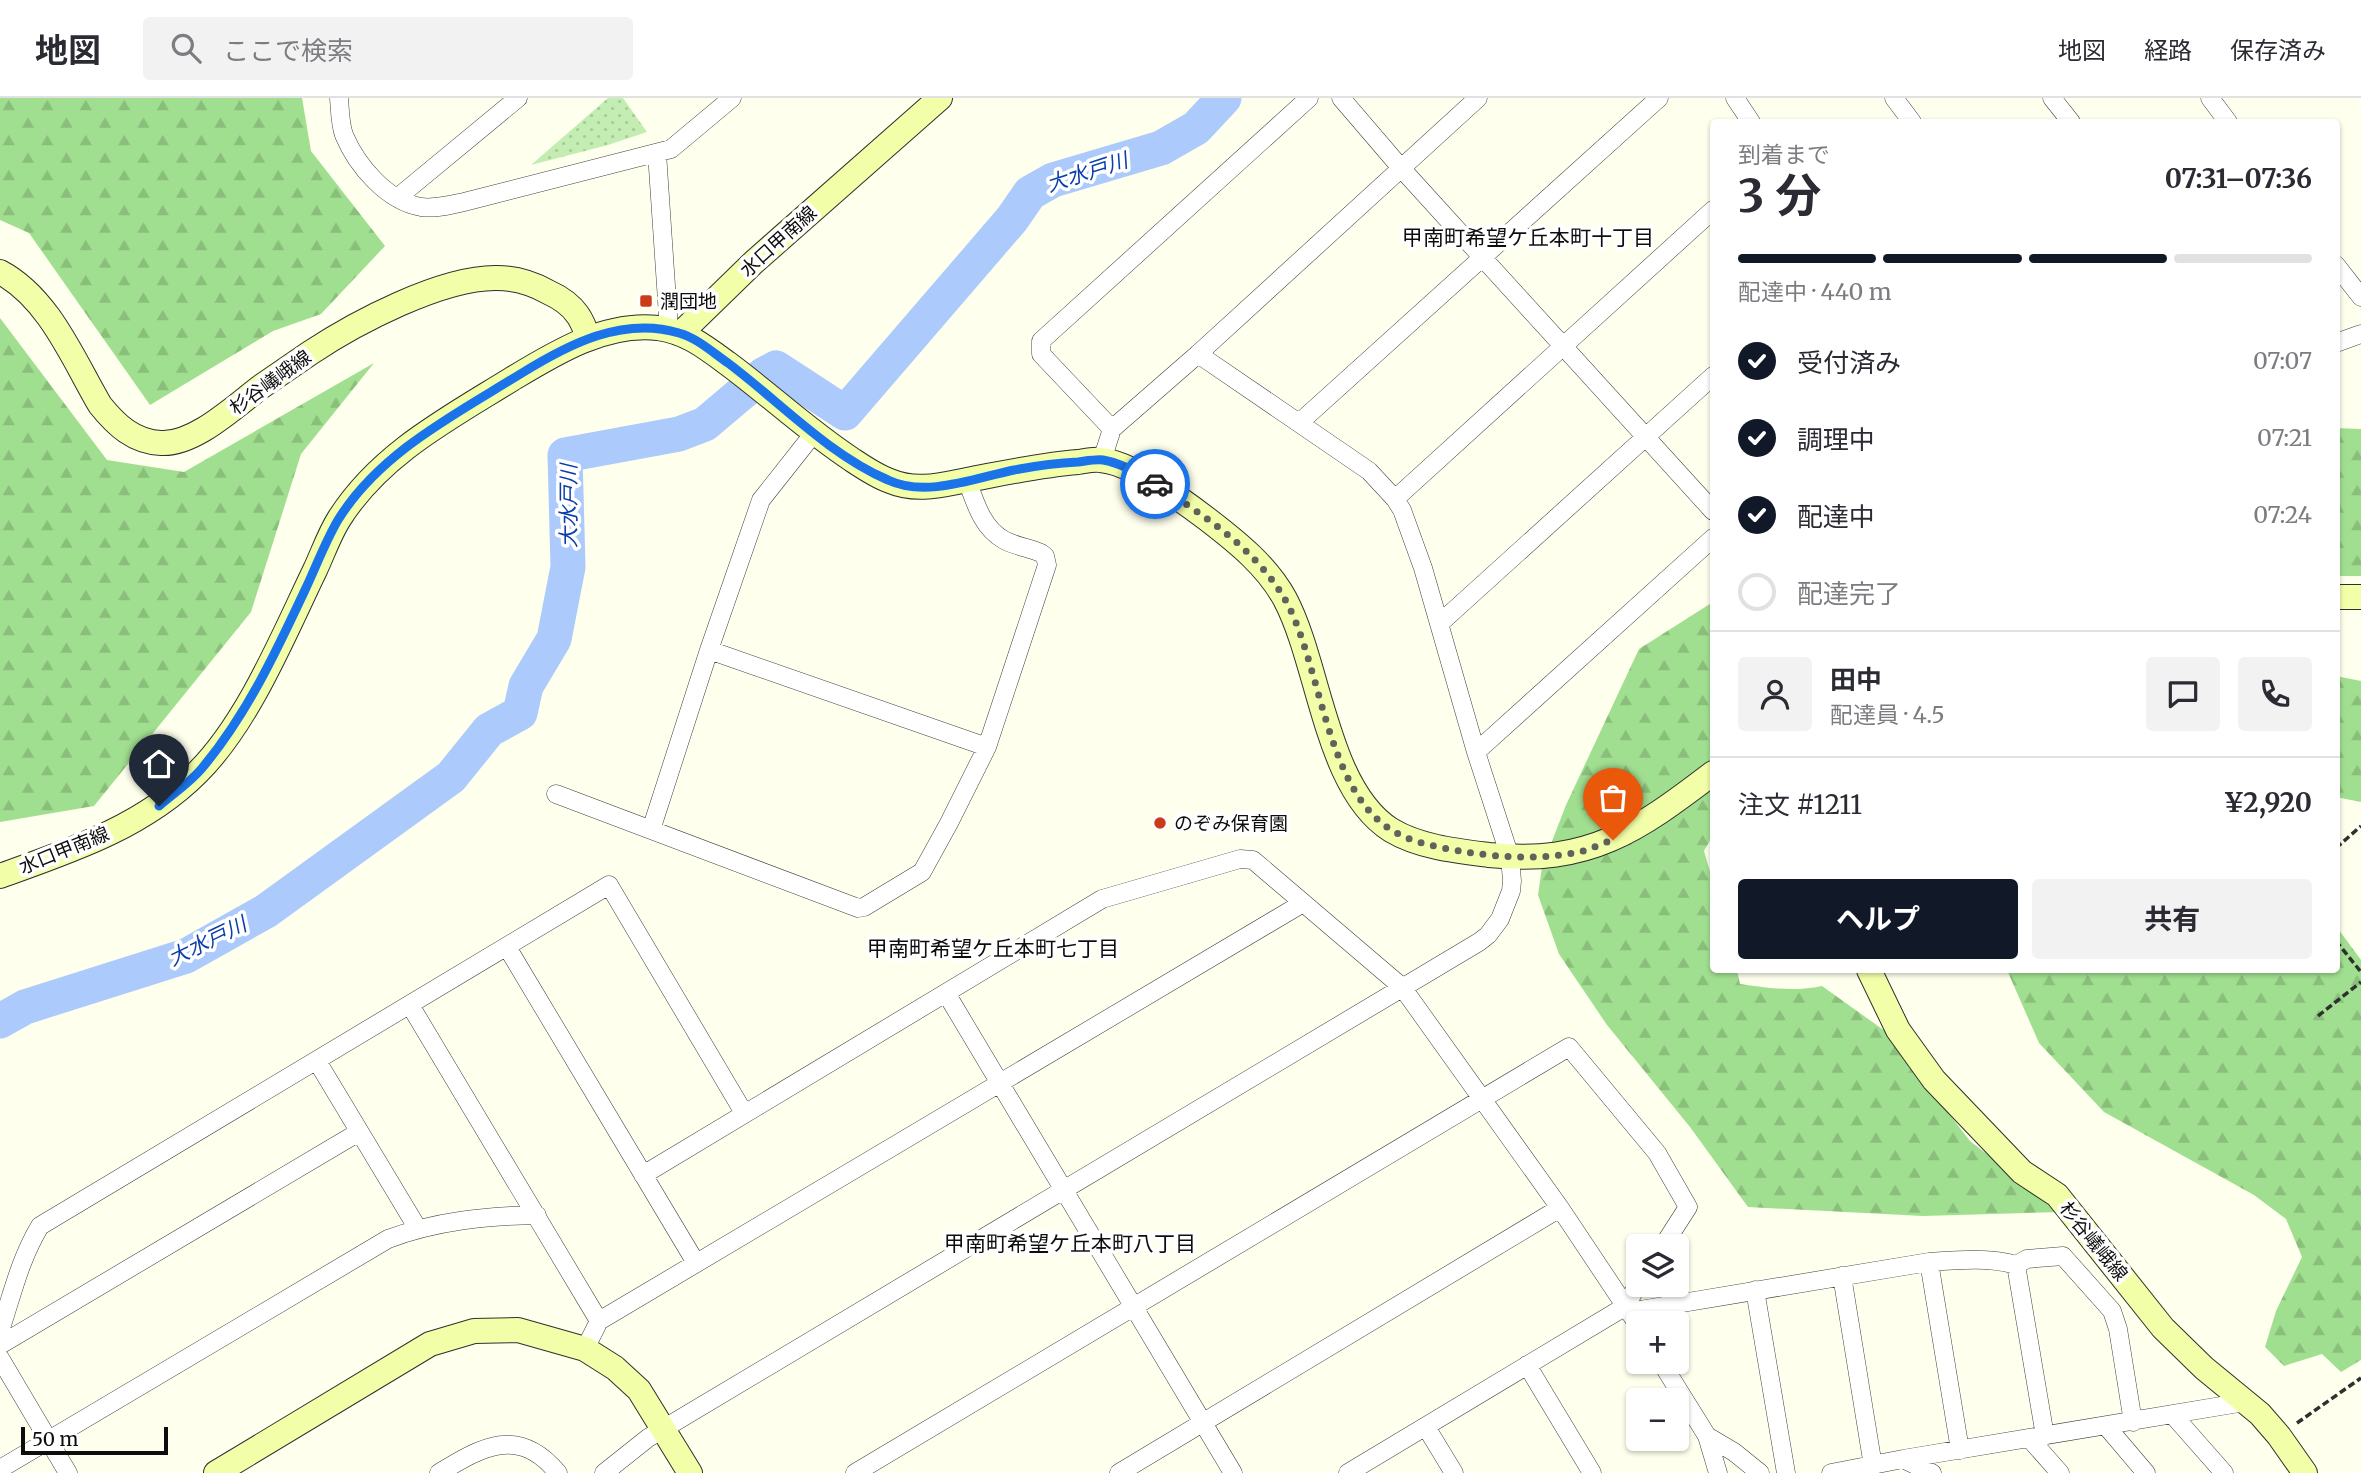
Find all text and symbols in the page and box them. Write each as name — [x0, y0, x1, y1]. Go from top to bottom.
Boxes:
search box — [143, 17, 633, 80]
icon: search — [167, 29, 205, 67]
text: 地図 — [35, 30, 101, 71]
text: ここで検索 — [223, 34, 353, 67]
text: 地図 — [2058, 35, 2106, 66]
text: 経路 — [2144, 35, 2192, 66]
text: 保存済み — [2230, 35, 2326, 66]
text: 到着まで — [1738, 140, 1830, 169]
water label: 大水戸川 — [1043, 146, 1133, 198]
text: 07:31–07:36 — [2165, 162, 2312, 195]
text: 3 分 — [1738, 167, 1821, 225]
street label: 水口甲南線 — [735, 200, 821, 282]
district label: 甲南町希望ケ丘本町十丁目 — [1402, 224, 1654, 251]
text: 配達中 · 440 m — [1738, 277, 1892, 306]
place label: 潤団地 — [660, 289, 717, 313]
marker: 潤団地 — [638, 293, 654, 309]
icon: check — [1738, 342, 1776, 380]
street label: 杉谷嶬峨線 — [225, 344, 315, 420]
text: 受付済み — [1797, 346, 1901, 379]
text: 07:07 — [2253, 346, 2312, 375]
icon: check — [1738, 419, 1776, 457]
text: 調理中 — [1797, 423, 1875, 456]
text: 07:21 — [2257, 423, 2312, 452]
courier — [1120, 449, 1190, 519]
water label: 大水戸川 — [555, 462, 582, 548]
icon: car — [1136, 465, 1174, 503]
icon: check — [1738, 496, 1776, 534]
text: 配達中 — [1797, 500, 1875, 533]
text: 07:24 — [2253, 500, 2312, 529]
text: 配達完了 — [1797, 577, 1901, 610]
button: person — [1738, 657, 1812, 731]
button: chat — [2146, 657, 2220, 731]
button: phone — [2238, 657, 2312, 731]
text: 田中 — [1830, 663, 1882, 696]
text: 配達員 · 4.5 — [1830, 700, 1945, 729]
pin — [129, 734, 189, 806]
icon: home — [140, 745, 178, 783]
pin — [1583, 768, 1643, 840]
icon: bag — [1594, 779, 1632, 817]
text: ¥2,920 — [2223, 786, 2312, 819]
text: 注文 #1211 — [1738, 788, 1862, 821]
place label: のぞみ保育園 — [1174, 811, 1288, 835]
marker: のぞみ保育園 — [1152, 815, 1168, 831]
street label: 水口甲南線 — [15, 821, 113, 879]
button: ヘルプ — [1738, 879, 2018, 959]
button: 共有 — [2032, 879, 2312, 959]
water label: 大水戸川 — [163, 910, 252, 972]
district label: 甲南町希望ケ丘本町七丁目 — [867, 935, 1119, 962]
street label: 杉谷嶬峨線 — [2055, 1197, 2133, 1285]
district label: 甲南町希望ケ丘本町八丁目 — [944, 1230, 1196, 1257]
map controls — [1626, 1234, 1689, 1451]
button: layers — [1626, 1234, 1689, 1297]
button: + — [1626, 1311, 1689, 1374]
button: − — [1626, 1388, 1689, 1451]
scale bar — [21, 1424, 168, 1456]
text: 50 m — [32, 1427, 78, 1451]

